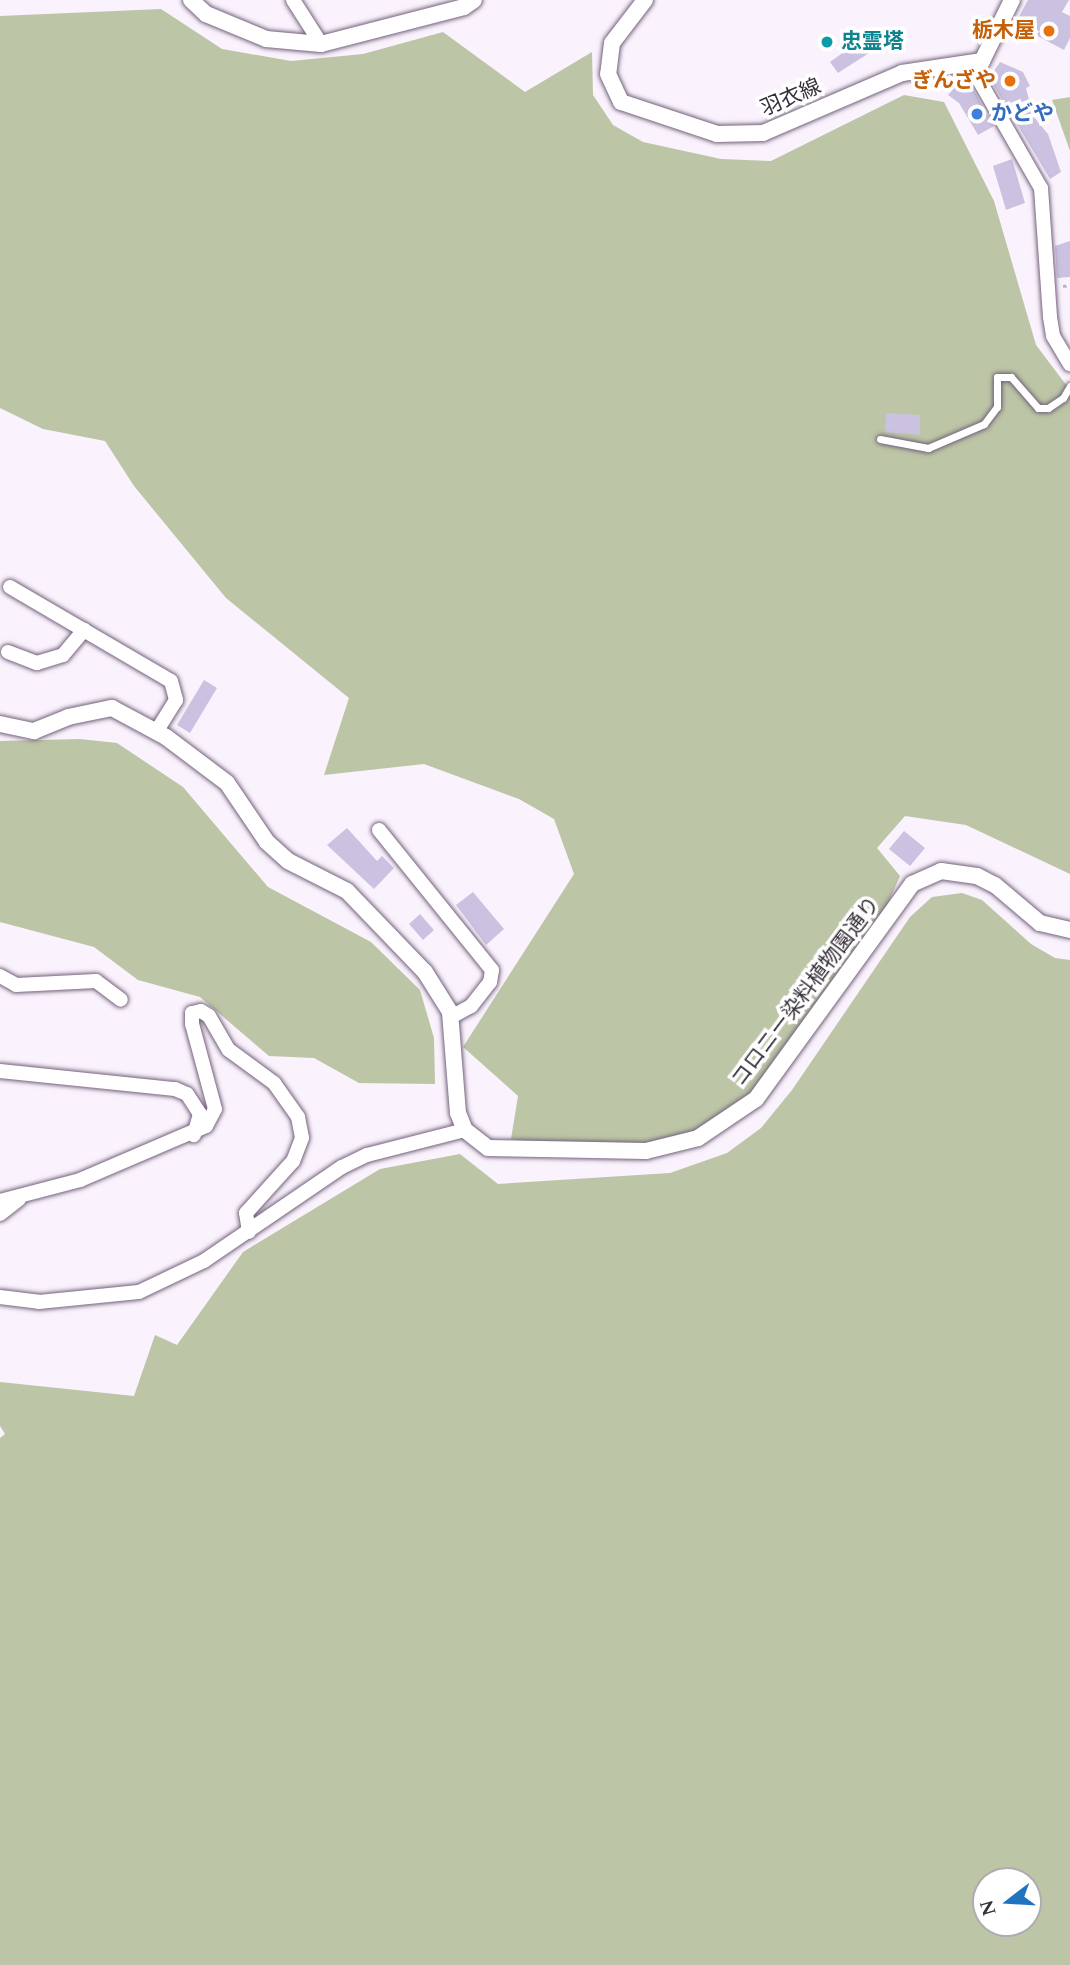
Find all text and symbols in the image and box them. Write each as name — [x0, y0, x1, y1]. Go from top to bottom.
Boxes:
place label: 栃木屋 — [972, 18, 1035, 44]
marker: 栃木屋 — [1041, 23, 1057, 39]
place label: 忠霊塔 — [841, 29, 904, 55]
marker: 忠霊塔 — [819, 34, 835, 50]
place label: ぎんざや — [912, 68, 996, 94]
marker: ぎんざや — [1002, 73, 1018, 89]
street label: 羽衣線 — [757, 74, 825, 122]
place label: かどや — [991, 101, 1054, 127]
marker: かどや — [969, 106, 985, 122]
street label: コロニー染料植物園通り — [726, 892, 886, 1092]
north arrow — [972, 1867, 1042, 1937]
text: N — [972, 1896, 1004, 1919]

